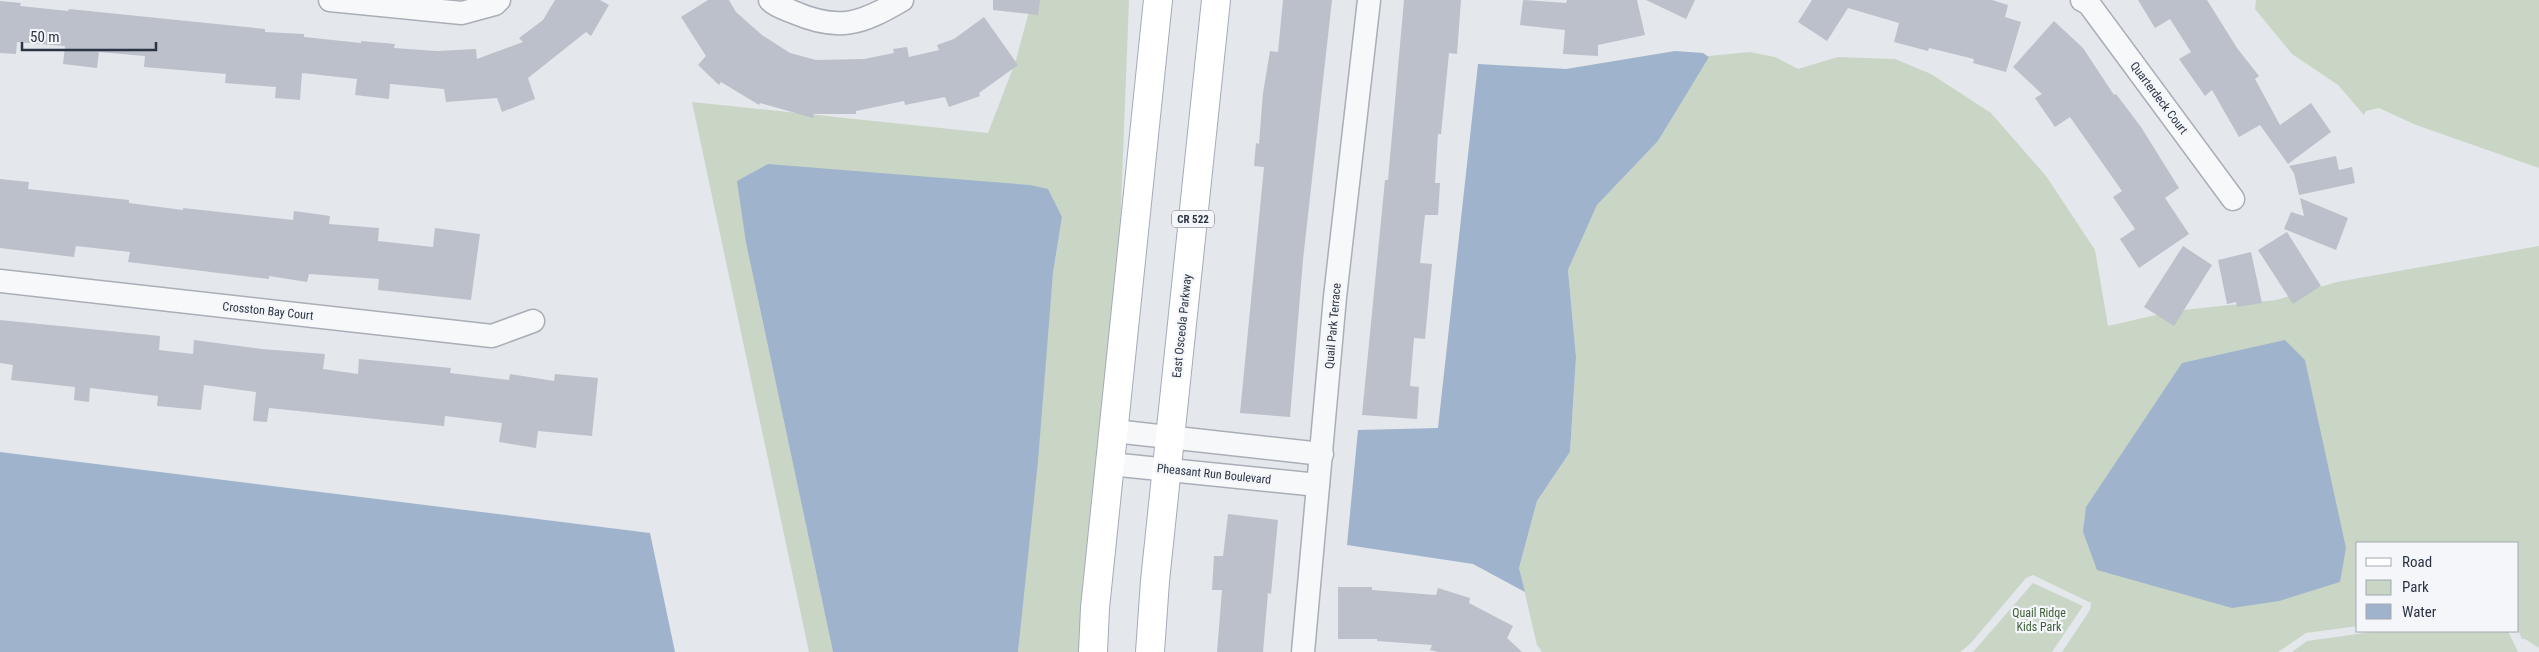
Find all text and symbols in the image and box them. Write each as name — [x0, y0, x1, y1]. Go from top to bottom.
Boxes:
scale bar — [22, 20, 156, 52]
text: 50 m — [30, 28, 60, 46]
street label: Quarterdeck Court — [2127, 59, 2191, 137]
road number: CR 522 — [1172, 210, 1214, 228]
street label: East Osceola Parkway — [1170, 273, 1194, 379]
street label: Quail Park Terrace — [1322, 282, 1344, 370]
street label: Crosston Bay Court — [222, 299, 315, 323]
street label: Pheasant Run Boulevard — [1156, 461, 1272, 487]
legend — [2356, 542, 2519, 632]
text: Road — [2402, 553, 2432, 571]
text: Park — [2402, 578, 2429, 596]
text: Water — [2402, 603, 2437, 621]
park label: Quail Ridge Kids Park — [2012, 606, 2066, 634]

